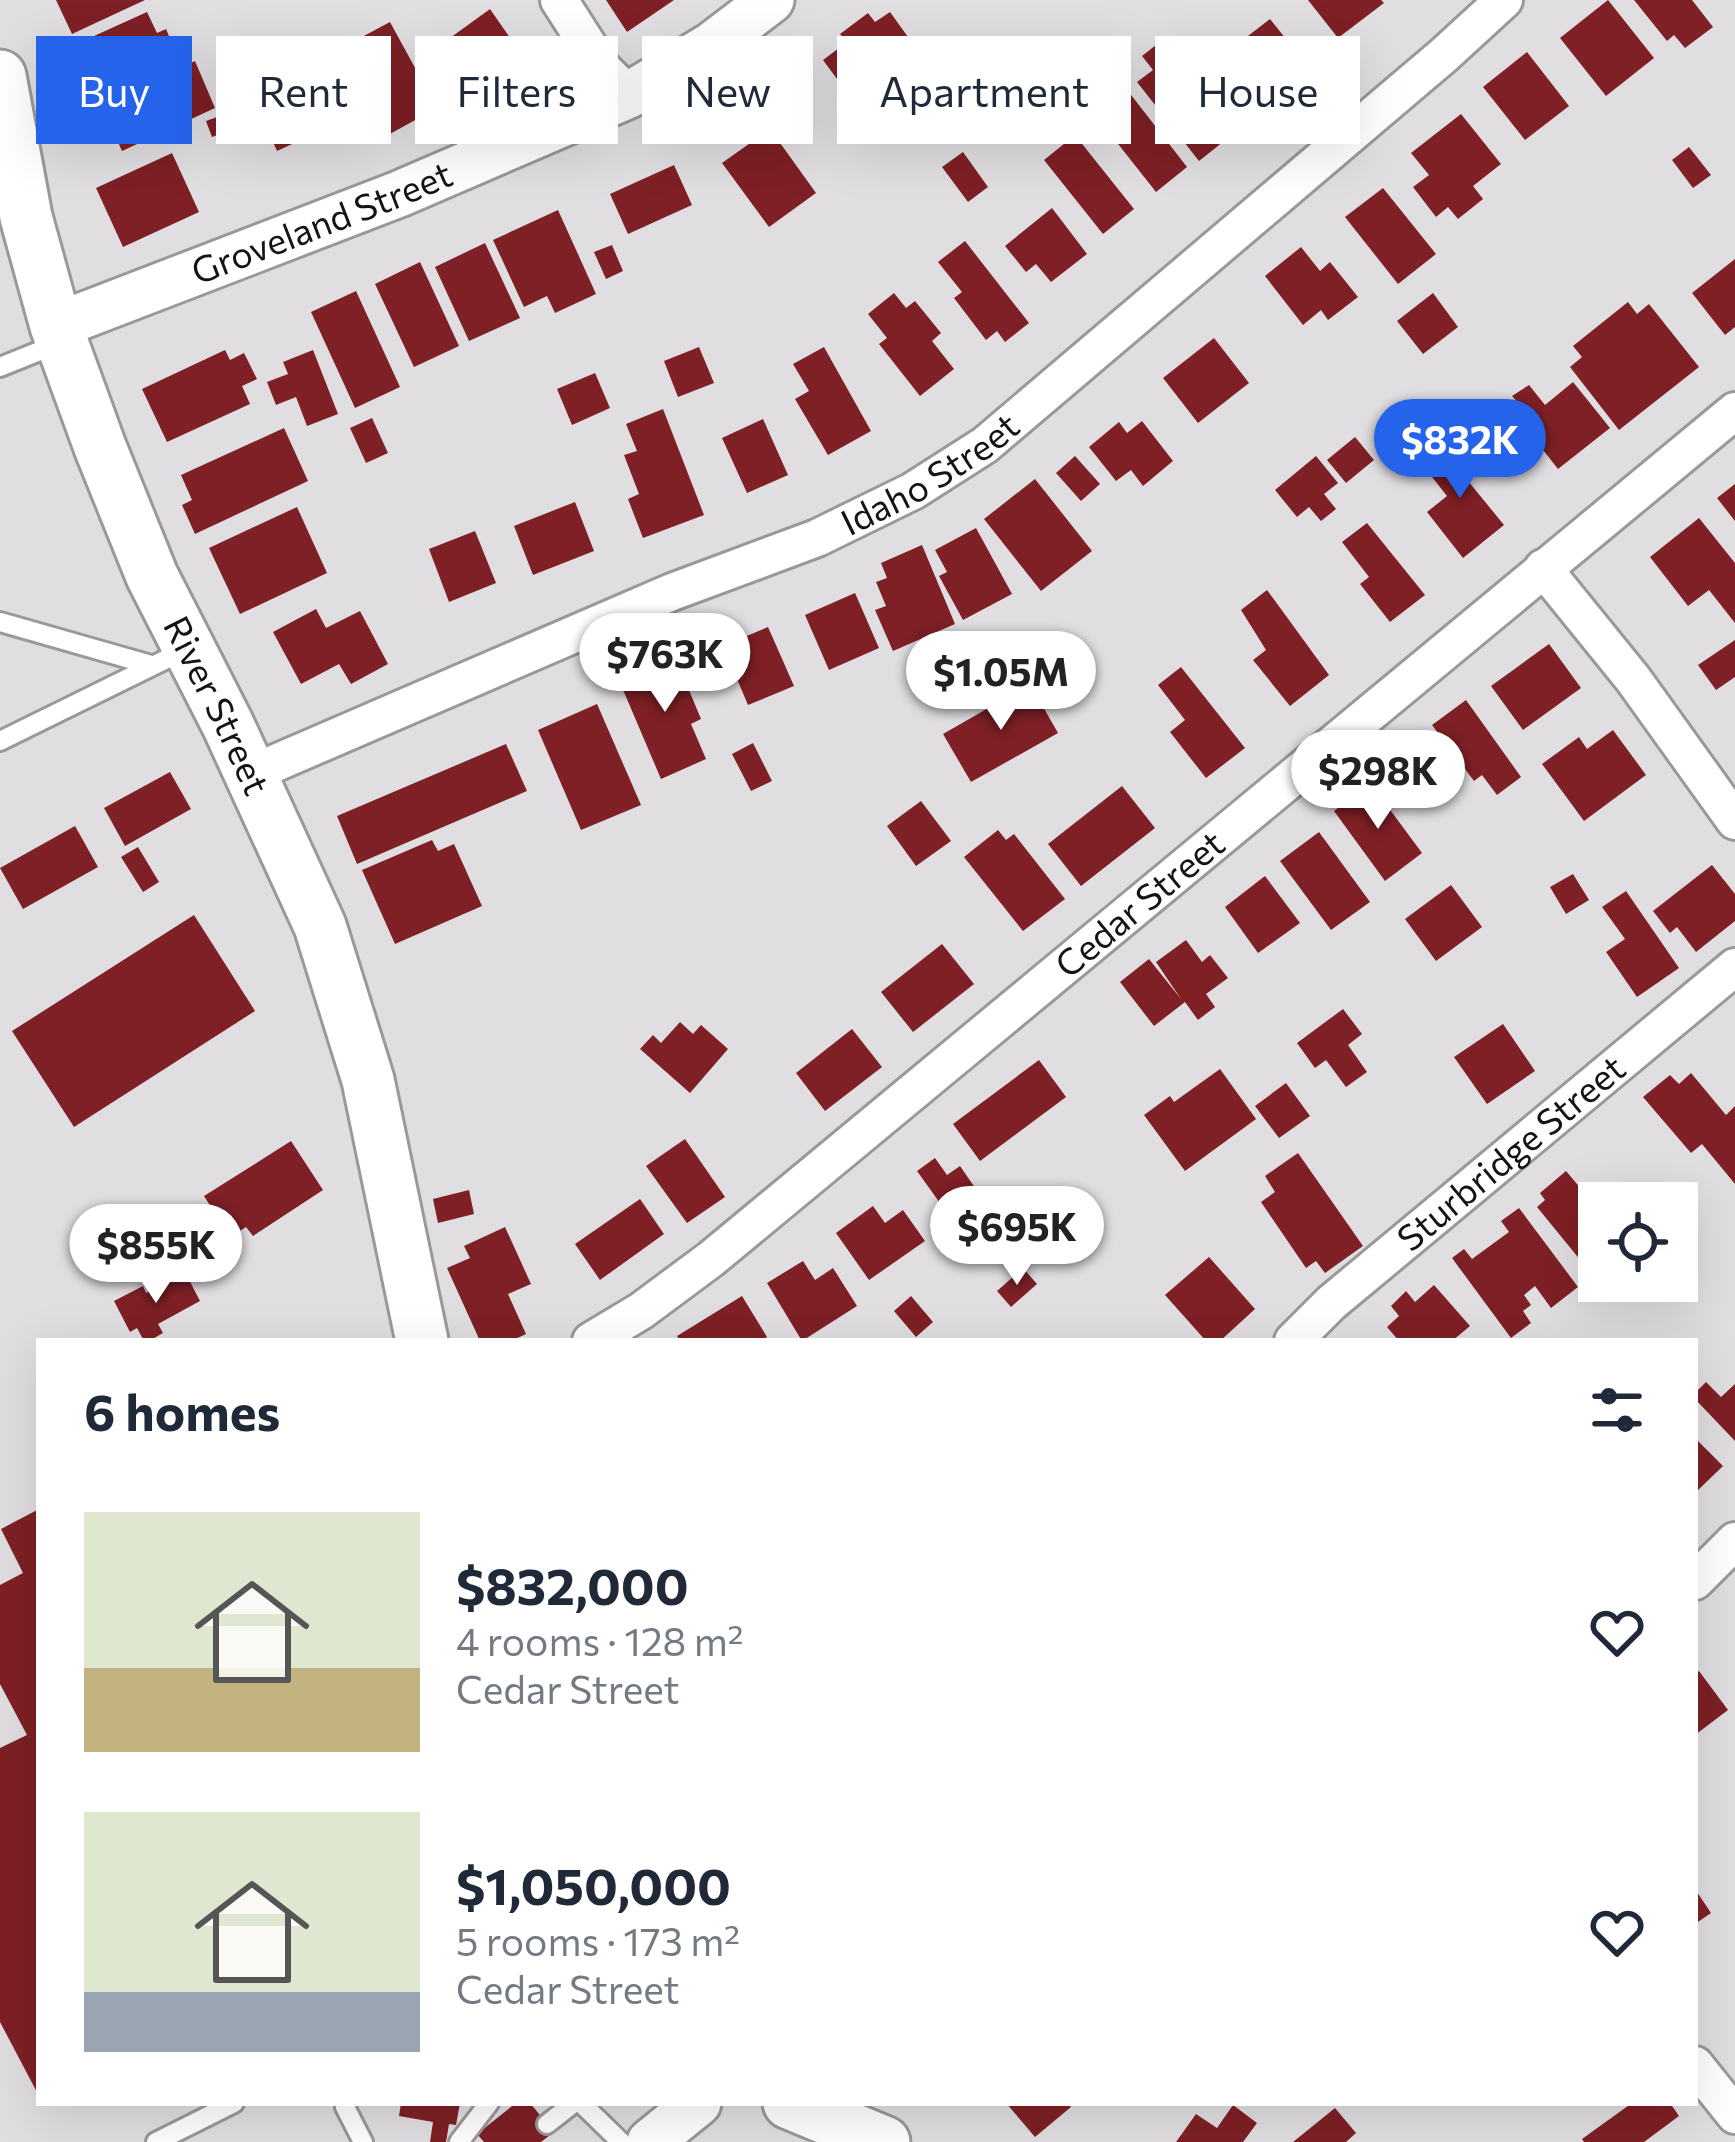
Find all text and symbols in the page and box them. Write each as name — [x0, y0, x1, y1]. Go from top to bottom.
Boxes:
chip: Buy — [36, 36, 192, 144]
chip: Rent — [216, 36, 391, 144]
chip: Filters — [415, 36, 618, 144]
chip: New — [642, 36, 813, 144]
chip: Apartment — [837, 36, 1131, 144]
chip: House — [1155, 36, 1360, 144]
street label: Groveland Street — [185, 150, 458, 292]
pin: $832K — [1376, 399, 1544, 501]
street label: Idaho Street — [833, 402, 1027, 543]
text: $832K — [1401, 414, 1519, 462]
street label: River Street — [156, 608, 281, 801]
pin: $763K — [581, 613, 749, 715]
text: $763K — [606, 628, 724, 676]
pin: $1.05M — [903, 631, 1099, 733]
text: $1.05M — [933, 646, 1069, 694]
pin: $298K — [1294, 730, 1462, 832]
text: $298K — [1318, 745, 1438, 793]
street label: Cedar Street — [1045, 820, 1232, 985]
street label: Sturbridge Street — [1387, 1044, 1633, 1259]
map controls — [1578, 1182, 1698, 1302]
button: locate — [1578, 1182, 1698, 1302]
pin: $695K — [933, 1186, 1101, 1288]
text: $695K — [957, 1201, 1077, 1249]
pin: $855K — [72, 1204, 240, 1306]
text: $855K — [96, 1219, 216, 1267]
icon: filters — [1584, 1377, 1650, 1443]
text: 6 homes — [84, 1379, 280, 1442]
text: $832,000 — [456, 1553, 689, 1616]
icon: home — [180, 1560, 324, 1704]
icon: heart — [1584, 1599, 1650, 1665]
text: 4 rooms · 128 m² — [456, 1616, 743, 1664]
text: Cedar Street — [456, 1664, 680, 1712]
text: $1,050,000 — [456, 1853, 731, 1916]
icon: home — [180, 1860, 324, 2004]
icon: heart — [1584, 1899, 1650, 1965]
text: 5 rooms · 173 m² — [456, 1916, 740, 1964]
text: Cedar Street — [456, 1964, 680, 2012]

